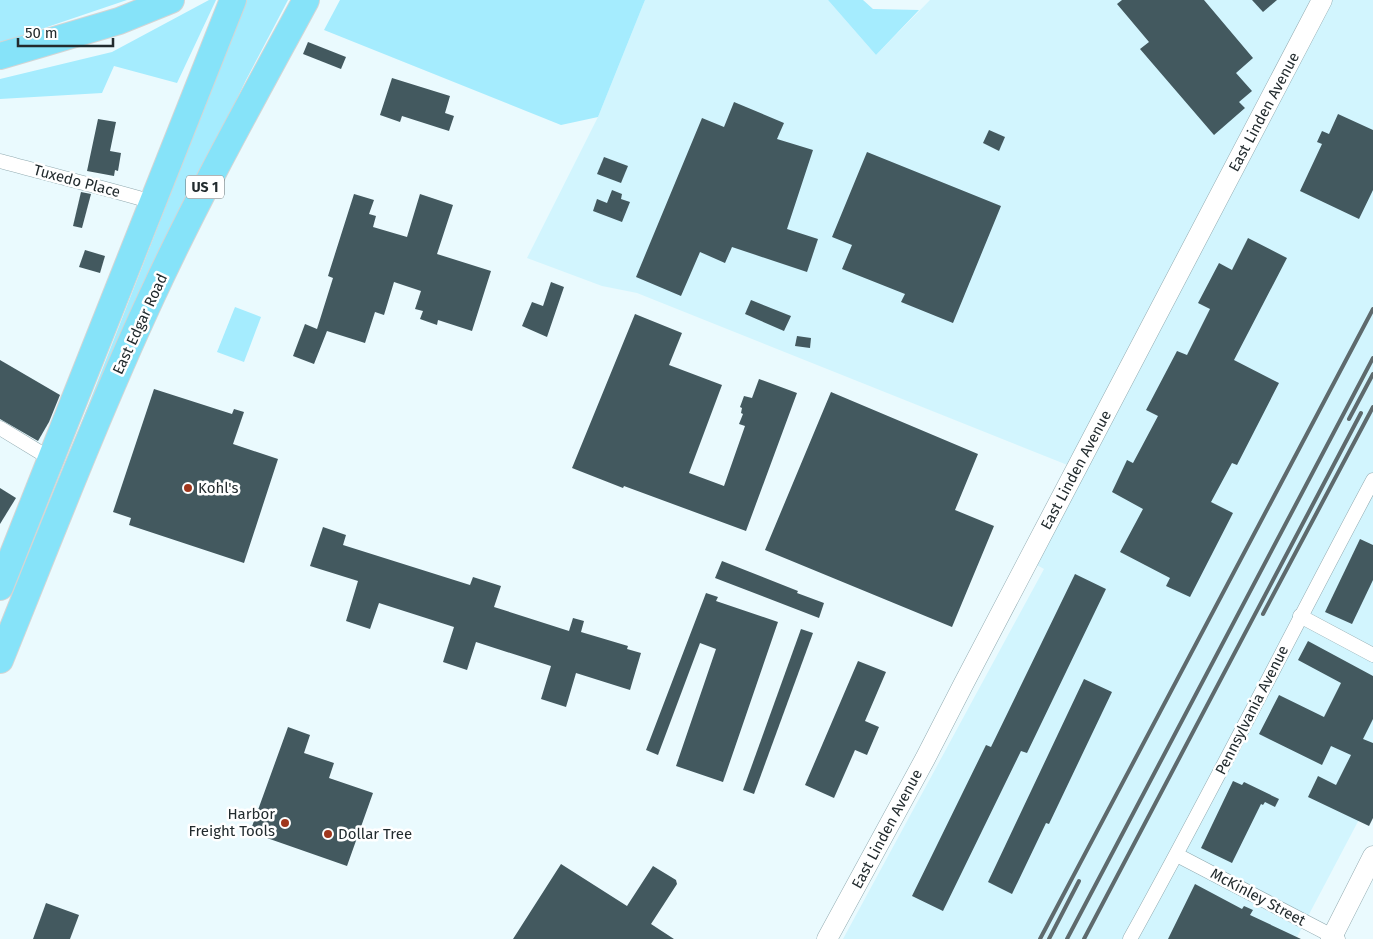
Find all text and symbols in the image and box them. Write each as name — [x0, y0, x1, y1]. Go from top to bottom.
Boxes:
scale bar — [18, 15, 112, 47]
text: 50 m — [25, 24, 58, 42]
street label: East Linden Avenue — [1225, 49, 1303, 175]
street label: Tuxedo Place — [32, 161, 122, 201]
road number: US 1 — [186, 176, 224, 198]
street label: East Edgar Road — [109, 271, 171, 377]
street label: East Linden Avenue — [1037, 407, 1115, 533]
place label: Kohl's — [198, 479, 239, 497]
marker: Kohl's — [182, 482, 194, 494]
street label: Pennsylvania Avenue — [1212, 642, 1292, 778]
street label: East Linden Avenue — [848, 766, 926, 892]
place label: Harbor Freight Tools — [189, 805, 275, 840]
marker: Harbor Freight Tools — [279, 817, 291, 829]
place label: Dollar Tree — [338, 825, 412, 843]
marker: Dollar Tree — [322, 828, 334, 840]
street label: McKinley Street — [1207, 864, 1309, 930]

